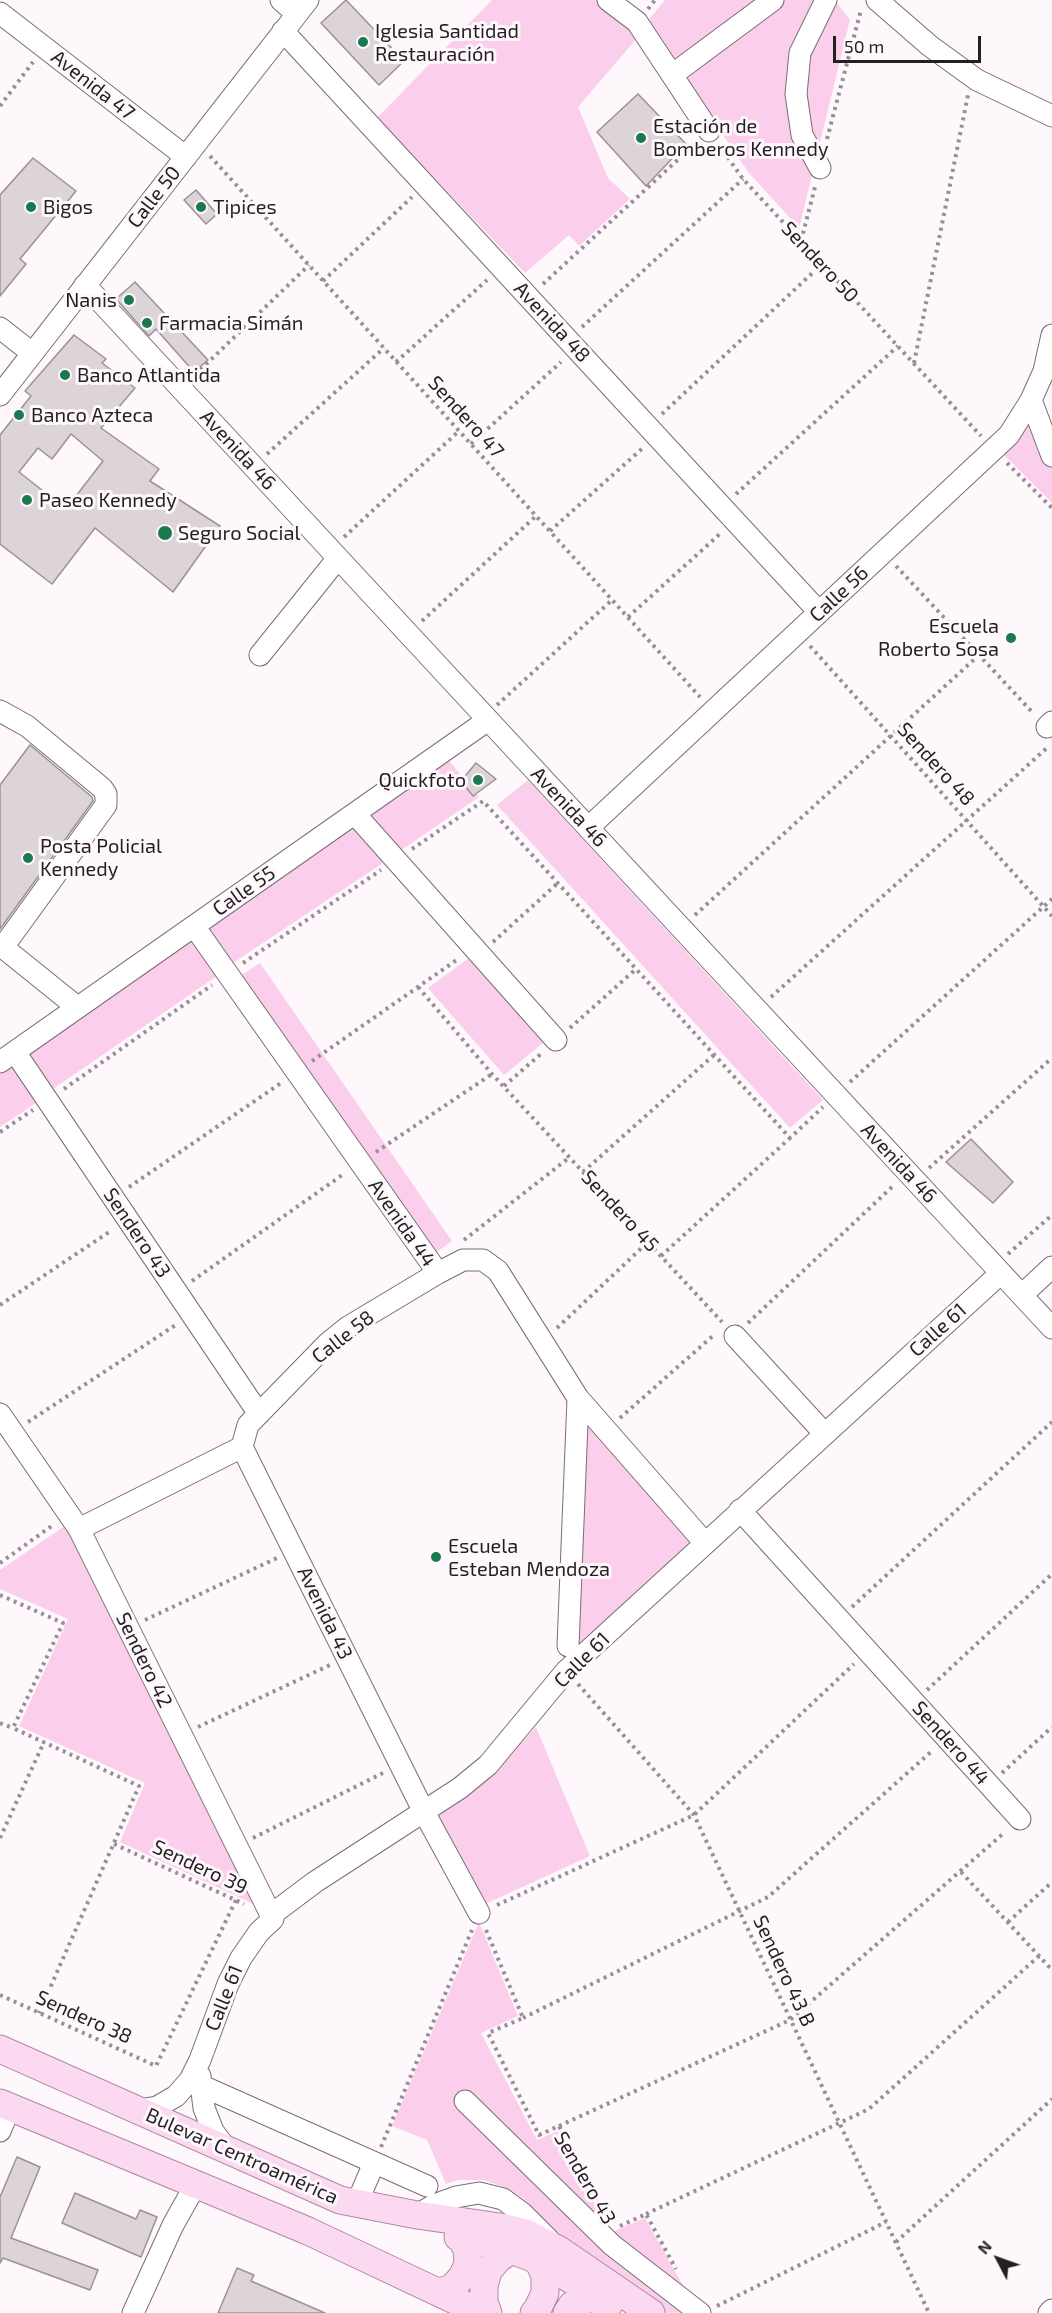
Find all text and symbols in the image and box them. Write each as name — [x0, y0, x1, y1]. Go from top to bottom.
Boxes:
place label: Iglesia Santidad Restauración — [375, 19, 519, 66]
scale bar — [836, 24, 984, 62]
marker: Iglesia Santidad Restauración — [356, 35, 370, 49]
text: 50 m — [844, 35, 884, 57]
street label: Avenida 47 — [46, 45, 140, 125]
place label: Estación de Bomberos Kennedy — [653, 114, 828, 161]
marker: Estación de Bomberos Kennedy — [634, 131, 648, 145]
street label: Calle 50 — [122, 161, 186, 233]
place label: Bigos — [43, 195, 93, 219]
place label: Tipices — [213, 195, 277, 219]
marker: Bigos — [24, 200, 38, 214]
marker: Tipices — [194, 200, 208, 214]
street label: Sendero 50 — [776, 216, 864, 308]
street label: Avenida 48 — [509, 277, 595, 367]
place label: Nanis — [65, 288, 117, 312]
marker: Nanis — [122, 293, 136, 307]
place label: Farmacia Simán — [159, 311, 303, 335]
marker: Farmacia Simán — [140, 316, 154, 330]
place label: Banco Atlantida — [77, 363, 221, 387]
marker: Banco Atlantida — [58, 368, 72, 382]
street label: Sendero 47 — [423, 371, 509, 463]
place label: Banco Azteca — [31, 403, 153, 427]
street label: Avenida 46 — [195, 405, 281, 495]
marker: Banco Azteca — [12, 408, 26, 422]
place label: Paseo Kennedy — [39, 488, 177, 512]
marker: Paseo Kennedy — [20, 493, 34, 507]
place label: Seguro Social — [178, 521, 300, 545]
marker: Seguro Social — [156, 524, 174, 542]
street label: Calle 56 — [805, 561, 873, 627]
place label: Escuela Roberto Sosa — [878, 614, 999, 661]
marker: Escuela Roberto Sosa — [1004, 631, 1018, 645]
street label: Sendero 48 — [892, 717, 980, 811]
street label: Avenida 46 — [526, 762, 612, 852]
place label: Quickfoto — [379, 768, 466, 792]
marker: Quickfoto — [471, 773, 485, 787]
place label: Posta Policial Kennedy — [40, 834, 162, 881]
marker: Posta Policial Kennedy — [21, 851, 35, 865]
street label: Calle 55 — [208, 861, 280, 921]
street label: Avenida 46 — [856, 1118, 942, 1208]
street label: Sendero 45 — [576, 1165, 664, 1257]
street label: Avenida 44 — [363, 1175, 441, 1271]
street label: Sendero 43 — [98, 1184, 176, 1282]
street label: Calle 61 — [904, 1298, 972, 1362]
street label: Calle 58 — [307, 1305, 379, 1369]
place label: Escuela Esteban Mendoza — [448, 1534, 610, 1581]
marker: Escuela Esteban Mendoza — [429, 1550, 443, 1564]
street label: Avenida 43 — [292, 1563, 358, 1663]
street label: Sendero 42 — [111, 1608, 177, 1712]
street label: Calle 61 — [549, 1627, 615, 1693]
street label: Sendero 44 — [907, 1696, 995, 1790]
street label: Sendero 39 — [149, 1835, 251, 1899]
street label: Sendero 43 B — [748, 1912, 820, 2030]
street label: Calle 61 — [200, 1962, 248, 2034]
street label: Sendero 38 — [32, 1985, 136, 2049]
street label: Bulevar Centroamérica — [142, 2103, 342, 2209]
street label: Sendero 43 — [549, 2127, 621, 2229]
north arrow — [968, 2229, 1028, 2289]
text: N — [973, 2236, 995, 2257]

